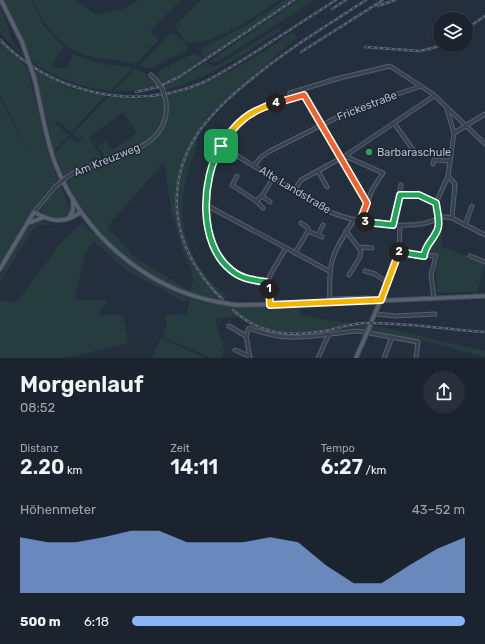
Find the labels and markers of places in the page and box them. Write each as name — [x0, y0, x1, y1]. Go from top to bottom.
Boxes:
pin: 4 — [266, 93, 286, 113]
pin — [204, 129, 238, 163]
place label: Barbaraschule — [377, 146, 451, 159]
marker: Barbaraschule — [364, 147, 374, 157]
pin: 3 — [355, 212, 375, 232]
pin: 2 — [389, 242, 409, 262]
pin: 1 — [259, 279, 279, 299]

